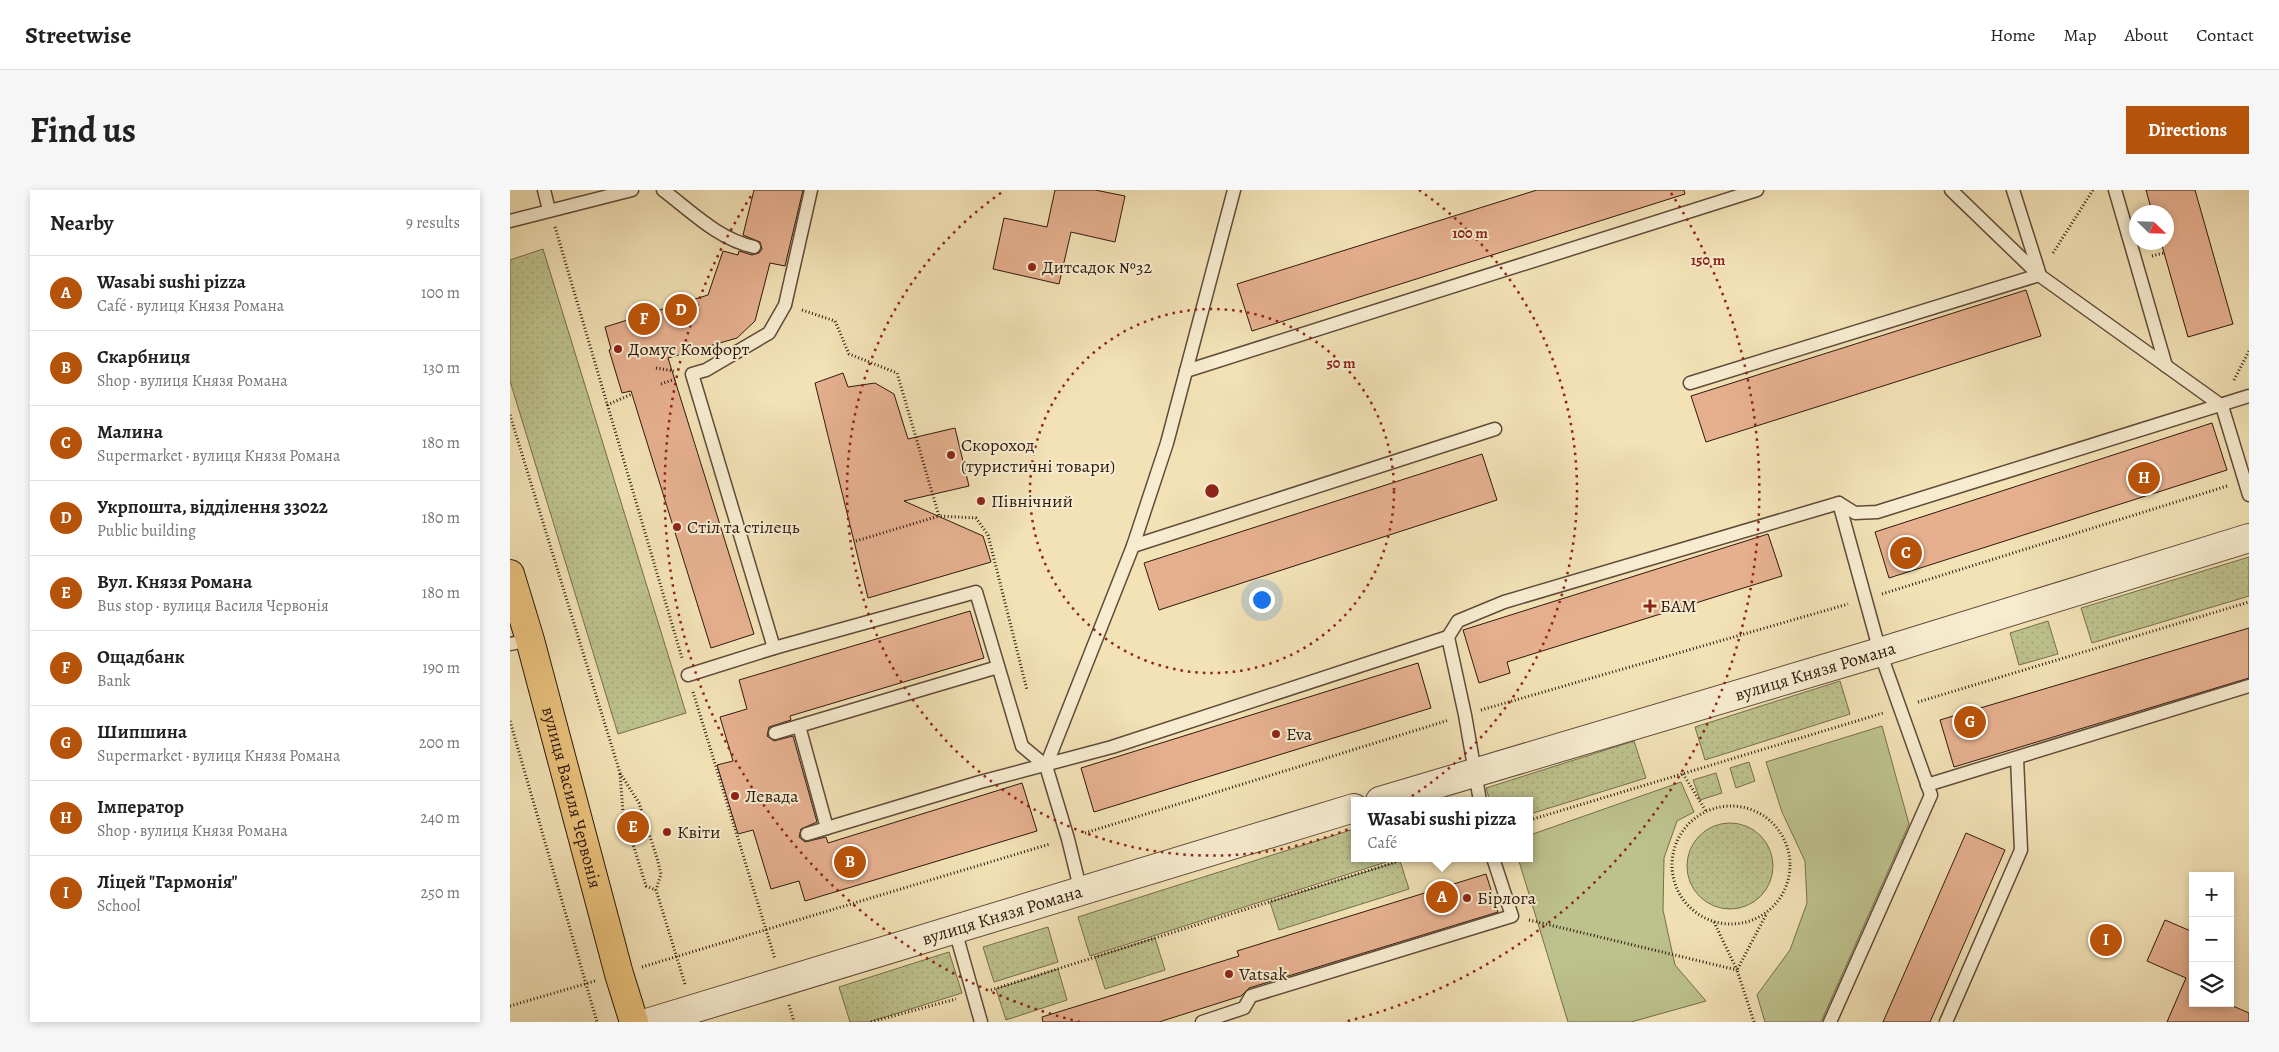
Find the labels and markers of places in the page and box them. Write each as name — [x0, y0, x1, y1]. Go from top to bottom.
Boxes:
place label: Дитсадок №32 — [1042, 255, 1152, 279]
marker: Дитсадок №32 — [1026, 261, 1038, 273]
pin: D — [665, 291, 697, 329]
pin: F — [628, 300, 660, 338]
place label: Домус Комфорт — [628, 337, 750, 361]
marker: Домус Комфорт — [612, 343, 624, 355]
place label: Скороход (туристичні товари) — [961, 433, 1115, 478]
marker: Скороход (туристичні товари) — [945, 449, 957, 461]
pin: H — [2128, 459, 2160, 497]
centre of rings — [1203, 482, 1221, 500]
place label: Північний — [991, 489, 1073, 513]
marker: Північний — [975, 495, 987, 507]
place label: Стіл та стілець — [687, 515, 800, 539]
marker: Стіл та стілець — [671, 521, 683, 533]
pin: C — [1890, 534, 1922, 572]
place label: БАМ — [1660, 594, 1697, 618]
marker: БАМ — [1644, 600, 1656, 612]
pin: G — [1954, 703, 1986, 741]
place label: Eva — [1286, 722, 1313, 746]
marker: Eva — [1270, 728, 1282, 740]
place label: Левада — [745, 784, 799, 808]
marker: Левада — [729, 790, 741, 802]
pin: E — [617, 808, 649, 846]
place label: Квiти — [677, 820, 721, 844]
marker: Квiти — [661, 826, 673, 838]
pin: B — [834, 843, 866, 881]
pin: A — [1426, 878, 1458, 916]
place label: Бірлога — [1477, 886, 1537, 910]
marker: Бірлога — [1461, 892, 1473, 904]
pin: I — [2090, 921, 2122, 959]
place label: Vatsak — [1238, 962, 1287, 986]
marker: Vatsak — [1223, 968, 1235, 980]

